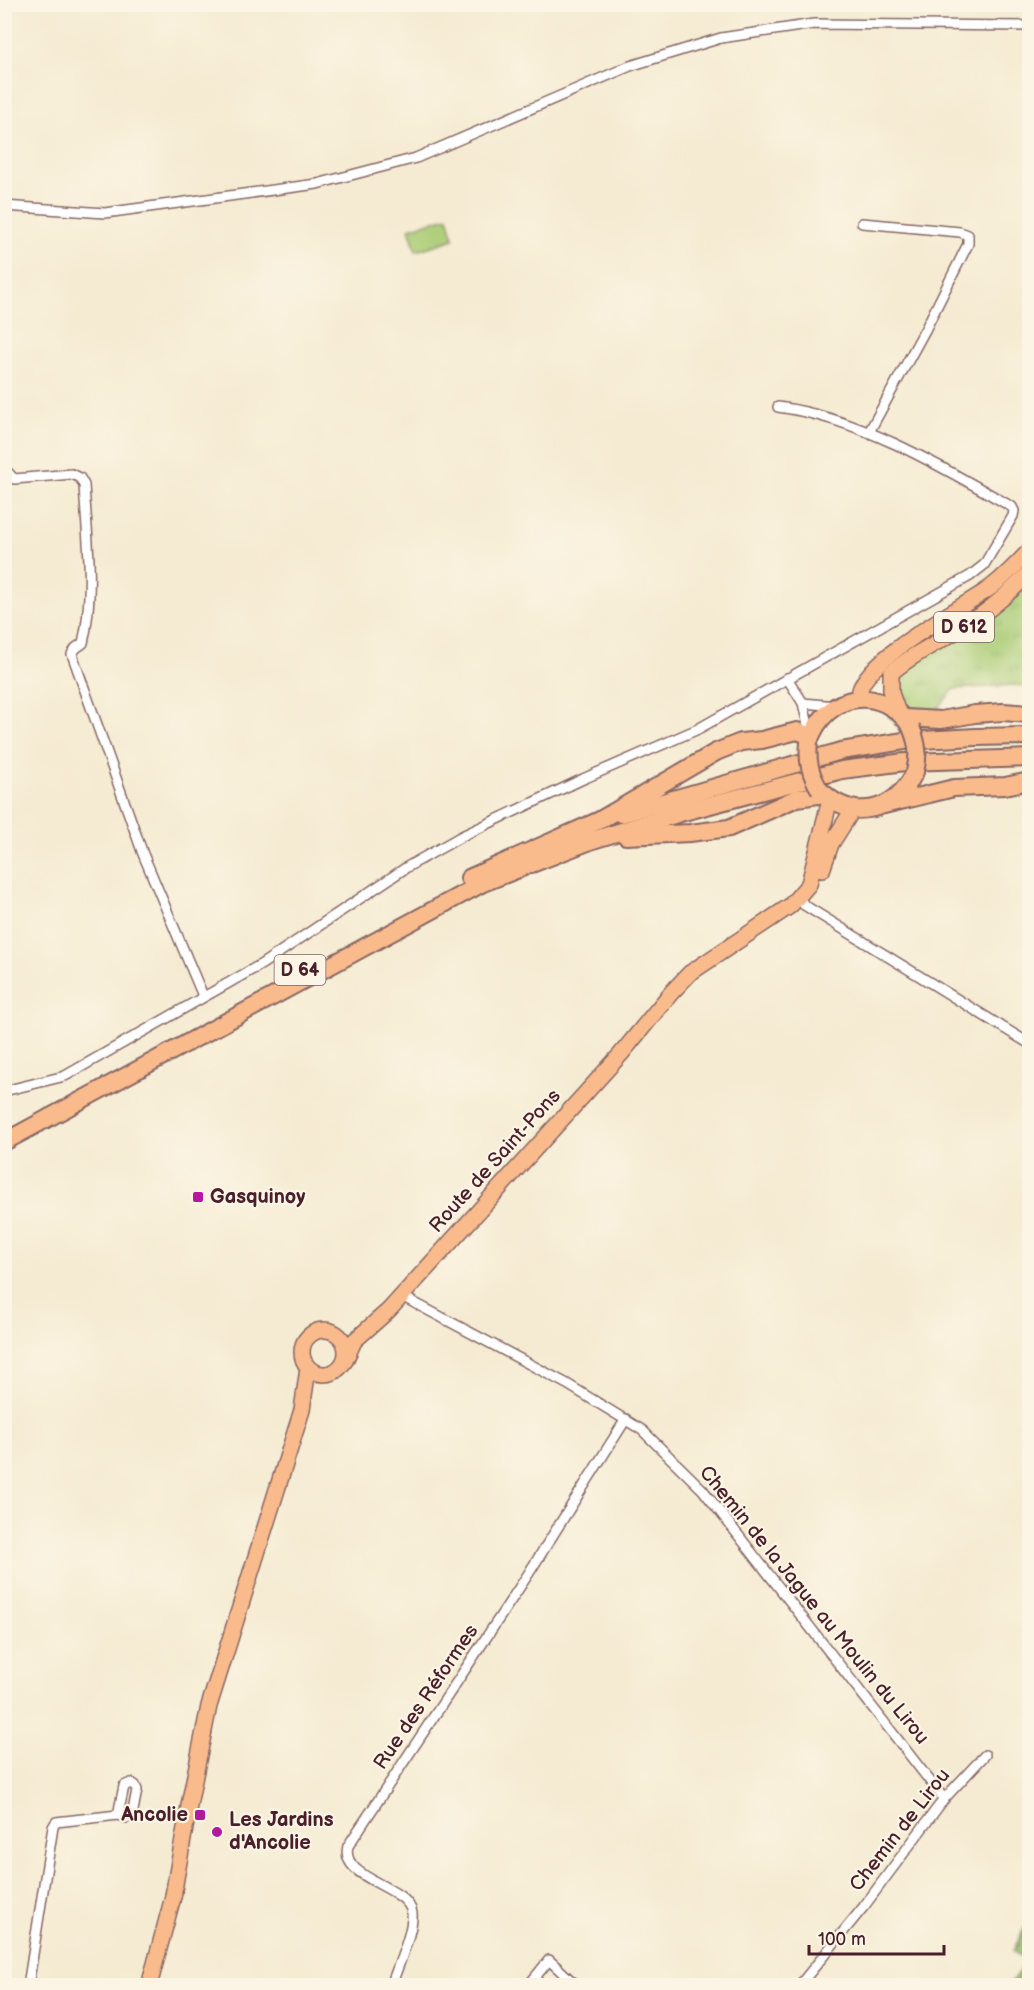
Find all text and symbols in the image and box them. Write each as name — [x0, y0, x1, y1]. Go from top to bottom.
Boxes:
road number: D 612 — [934, 612, 994, 642]
road number: D 64 — [274, 955, 326, 985]
street label: Route de Saint-Pons — [424, 1084, 566, 1238]
place label: Gasquinoy — [210, 1185, 306, 1209]
marker: Gasquinoy — [191, 1190, 205, 1204]
street label: Chemin de la Jague au Moulin du Lirou — [694, 1461, 934, 1749]
street label: Rue des Réformes — [369, 1620, 483, 1774]
street label: Chemin de Lirou — [845, 1764, 955, 1896]
place label: Ancolie — [120, 1803, 188, 1827]
marker: Ancolie — [193, 1808, 207, 1822]
place label: Les Jardins d'Ancolie — [229, 1808, 334, 1855]
marker: Les Jardins d'Ancolie — [210, 1825, 224, 1839]
scale bar — [809, 1918, 944, 1956]
text: 100 m — [818, 1929, 866, 1950]

